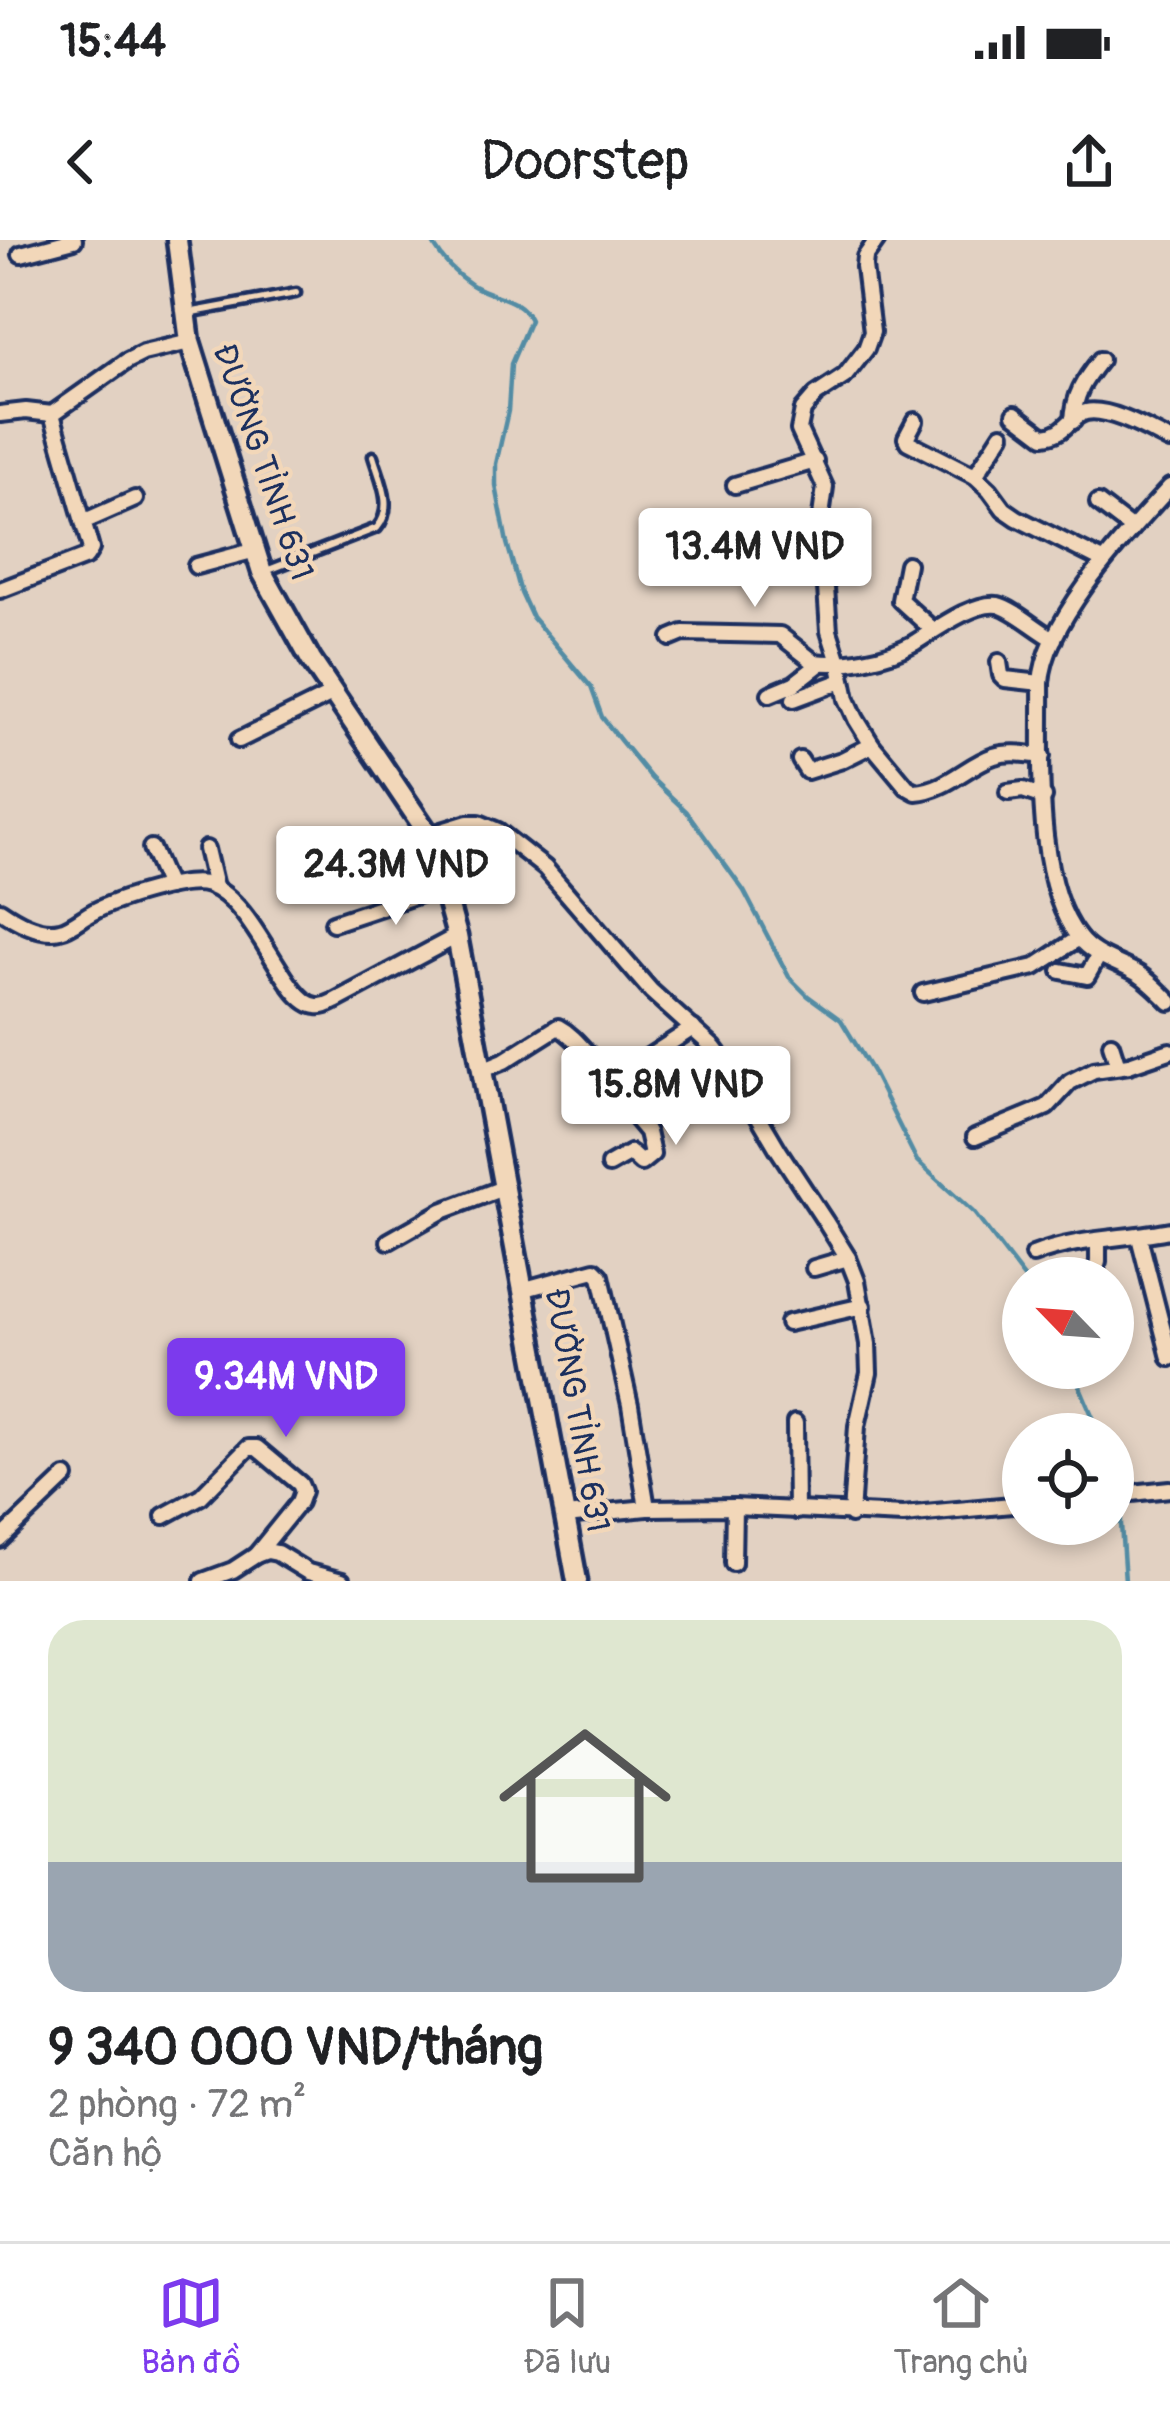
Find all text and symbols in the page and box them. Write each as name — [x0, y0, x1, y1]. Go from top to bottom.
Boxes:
text: 15:44 — [60, 14, 166, 70]
text: Doorstep — [480, 128, 690, 196]
icon: back — [48, 129, 114, 195]
icon: share — [1056, 129, 1122, 195]
street label: ĐƯỜNG TỈNH 631 — [203, 339, 323, 585]
pin: 13.4M VND — [618, 508, 892, 610]
text: 13.4M VND — [666, 522, 844, 571]
pin: 24.3M VND — [259, 826, 533, 928]
text: 24.3M VND — [303, 840, 489, 889]
pin: 15.8M VND — [539, 1046, 813, 1148]
text: 15.8M VND — [588, 1060, 764, 1109]
north arrow — [1002, 1257, 1134, 1389]
map controls — [1002, 1257, 1134, 1545]
street label: ĐƯỜNG TỈNH 631 — [535, 1285, 619, 1535]
pin: 9.34M VND — [149, 1338, 423, 1440]
text: 9.34M VND — [194, 1352, 378, 1401]
button: locate — [1002, 1413, 1134, 1545]
icon: home — [477, 1698, 693, 1914]
text: 9 340 000 VND/tháng — [48, 2016, 543, 2080]
text: 2 phòng · 72 m² — [48, 2080, 306, 2129]
text: Căn hộ — [48, 2129, 162, 2178]
tab: Bản đồ — [141, 2270, 241, 2383]
tab: Đã lưu — [523, 2270, 611, 2383]
tab: Trang chủ — [894, 2270, 1029, 2383]

